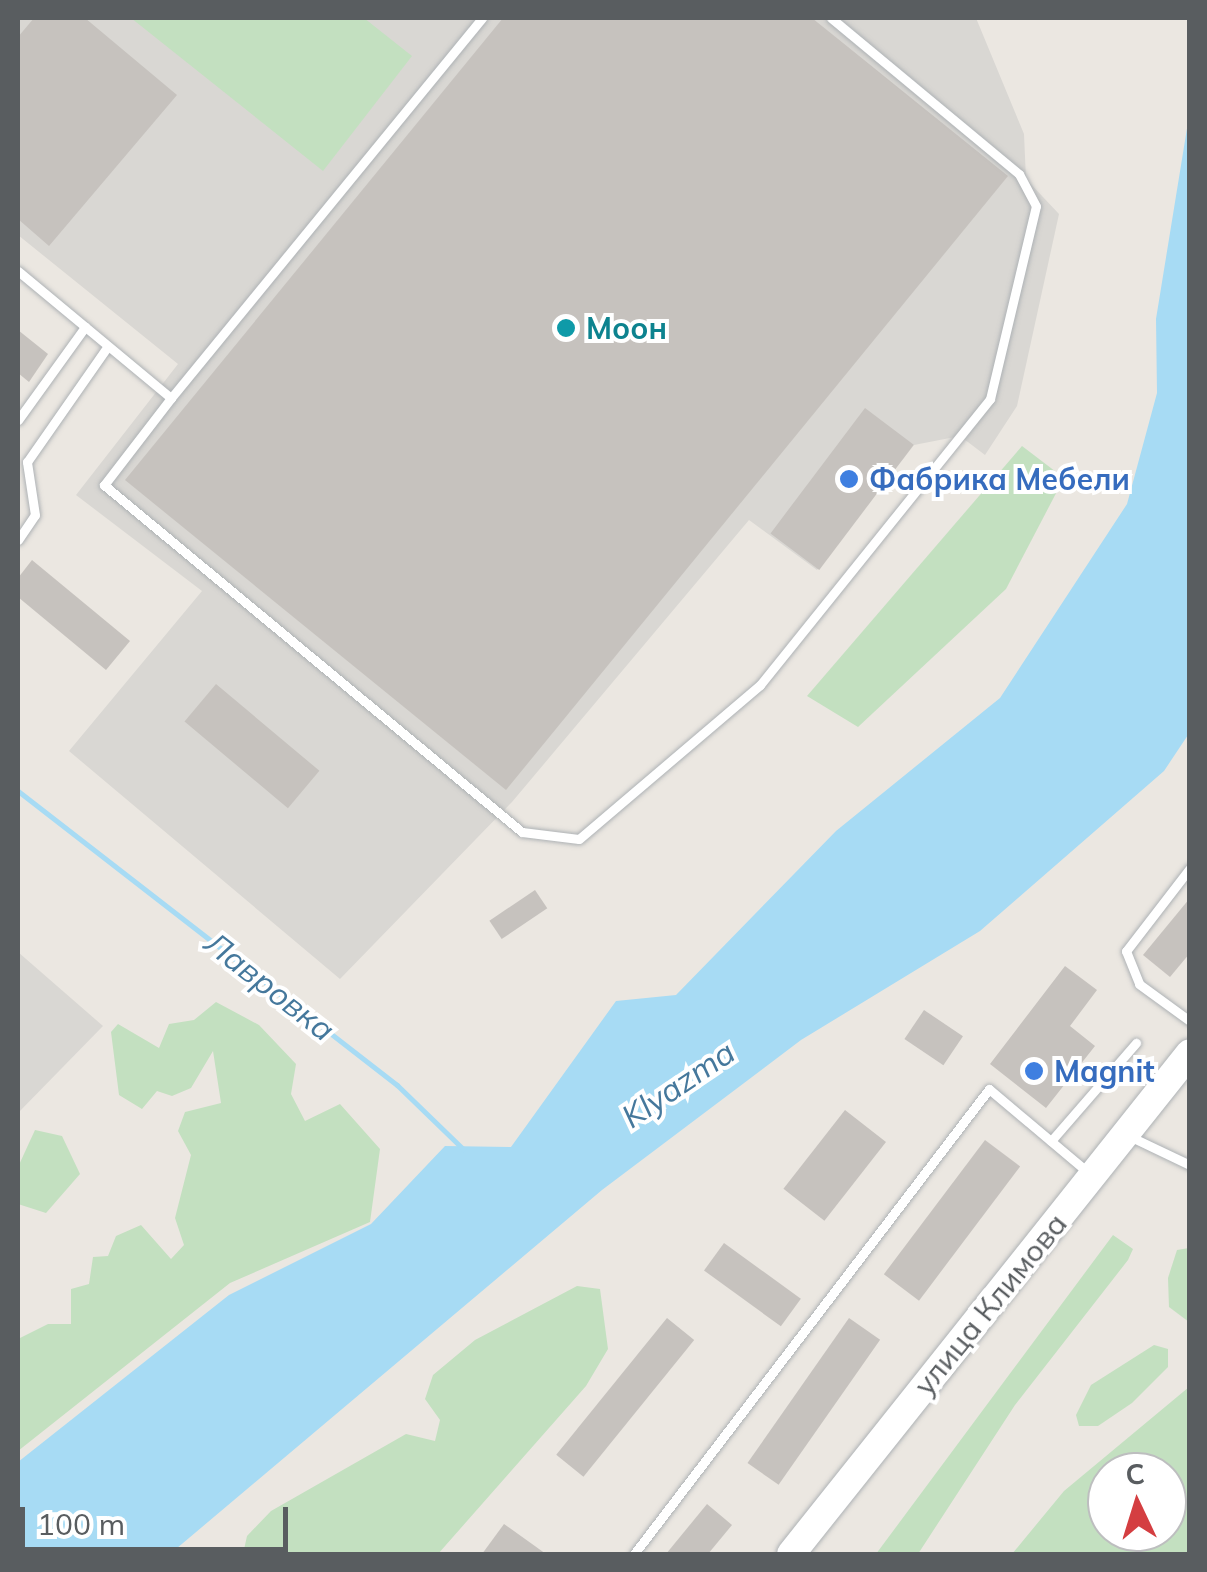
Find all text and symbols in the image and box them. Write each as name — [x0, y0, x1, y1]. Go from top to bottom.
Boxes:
place label: Моон — [586, 310, 667, 346]
marker: Моон — [555, 317, 577, 339]
place label: Фабрика Мебели — [869, 461, 1130, 497]
marker: Фабрика Мебели — [838, 468, 860, 490]
water label: Лавровка — [197, 923, 343, 1049]
water label: Klyazma — [614, 1032, 742, 1136]
place label: Magnit — [1054, 1053, 1155, 1089]
marker: Magnit — [1023, 1060, 1045, 1082]
street label: улица Климова — [906, 1206, 1074, 1402]
north arrow — [1087, 1452, 1187, 1552]
text: С — [1124, 1455, 1146, 1492]
scale bar — [25, 1487, 292, 1549]
text: 100 m — [37, 1505, 125, 1543]

